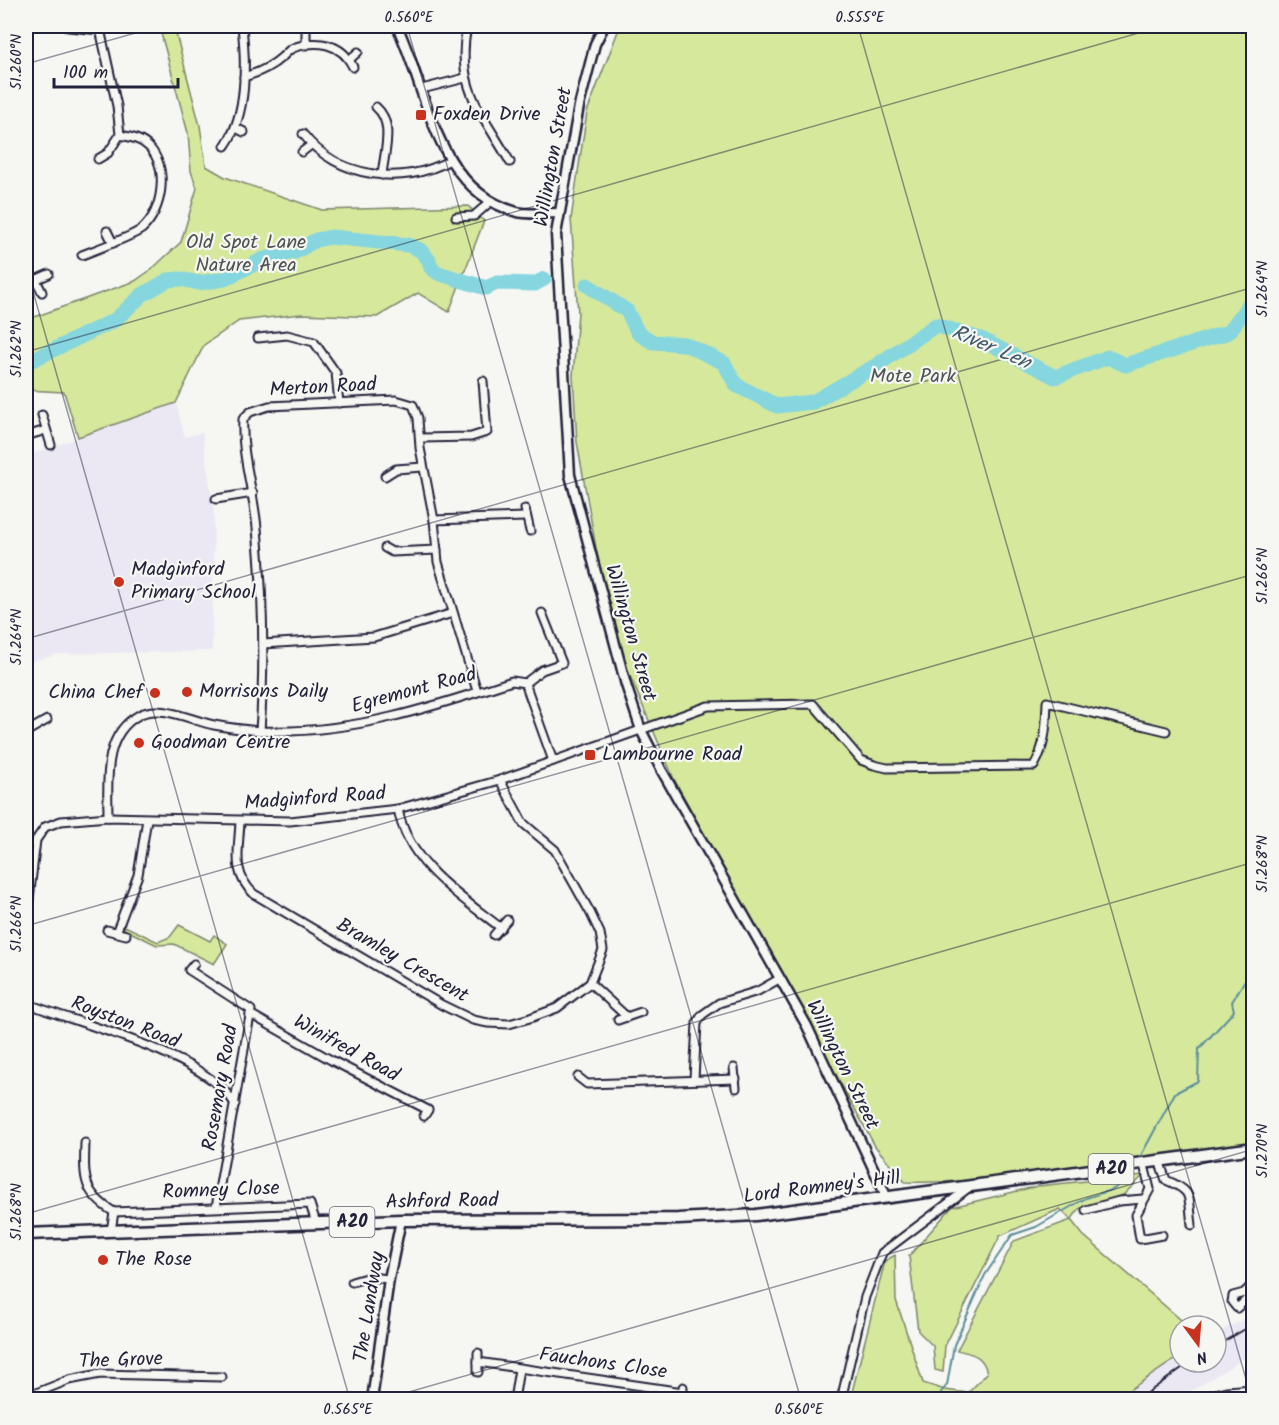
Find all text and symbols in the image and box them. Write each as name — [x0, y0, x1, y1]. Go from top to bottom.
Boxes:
text: 0.560°E — [385, 6, 435, 30]
text: 0.555°E — [835, 6, 886, 30]
text: 51.260°N — [5, 34, 29, 90]
scale bar — [54, 51, 178, 89]
text: 100 m — [63, 59, 108, 88]
street label: Willington Street — [526, 84, 582, 229]
place label: Foxden Drive — [433, 99, 540, 131]
marker: Foxden Drive — [414, 108, 428, 122]
park label: Old Spot Lane Nature Area — [186, 227, 306, 282]
text: 51.264°N — [1251, 261, 1275, 317]
water label: River Len — [946, 317, 1037, 380]
text: 51.262°N — [5, 320, 29, 378]
park label: Mote Park — [870, 361, 957, 393]
street label: Merton Road — [269, 369, 378, 407]
text: 51.266°N — [1251, 548, 1275, 604]
place label: Madginford Primary School — [131, 554, 256, 609]
street label: Willington Street — [595, 561, 665, 706]
marker: Madginford Primary School — [112, 575, 126, 589]
text: 51.264°N — [5, 609, 29, 665]
street label: Egremont Road — [348, 659, 481, 723]
place label: Morrisons Daily — [199, 676, 329, 708]
place label: China Chef — [48, 677, 145, 709]
marker: Morrisons Daily — [180, 685, 194, 699]
marker: China Chef — [148, 686, 162, 700]
place label: Goodman Centre — [151, 727, 290, 759]
marker: Goodman Centre — [132, 736, 146, 750]
place label: Lambourne Road — [602, 739, 743, 771]
marker: Lambourne Road — [583, 748, 597, 762]
street label: Madginford Road — [243, 778, 388, 820]
text: 51.268°N — [1251, 835, 1275, 893]
text: 51.266°N — [5, 896, 29, 952]
street label: Bramley Crescent — [330, 910, 474, 1012]
street label: Royston Road — [66, 988, 185, 1059]
street label: Willington Street — [797, 994, 887, 1136]
street label: Winifred Road — [287, 1007, 406, 1092]
street label: Rosemary Road — [194, 1021, 248, 1154]
text: 51.270°N — [1251, 1124, 1275, 1178]
road number: A20 — [1088, 1154, 1134, 1184]
street label: Lord Romney's Hill — [742, 1162, 902, 1213]
street label: Romney Close — [162, 1173, 280, 1209]
text: 51.268°N — [5, 1183, 29, 1241]
street label: Ashford Road — [385, 1185, 500, 1219]
road number: A20 — [330, 1207, 374, 1237]
place label: The Rose — [115, 1244, 192, 1276]
street label: The Landway — [345, 1249, 395, 1365]
marker: The Rose — [96, 1253, 110, 1267]
north arrow — [1168, 1314, 1228, 1374]
street label: Fauchons Close — [537, 1339, 669, 1389]
street label: The Grove — [79, 1344, 163, 1378]
text: N — [1193, 1344, 1210, 1370]
text: 0.565°E — [323, 1398, 374, 1422]
text: 0.560°E — [775, 1398, 825, 1422]

